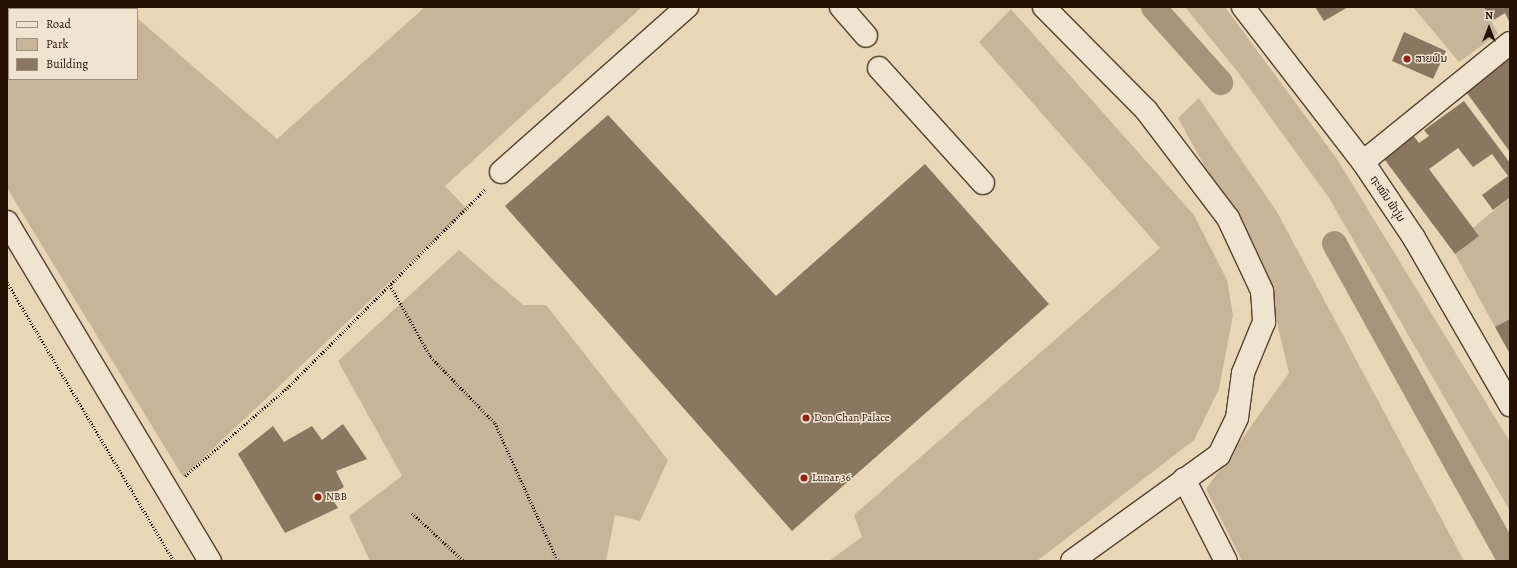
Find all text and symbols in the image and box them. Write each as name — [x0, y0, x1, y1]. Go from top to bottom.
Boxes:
legend — [8, 8, 138, 80]
north arrow — [1469, 8, 1509, 48]
text: N — [1485, 8, 1493, 23]
text: Road — [46, 16, 71, 32]
text: Park — [46, 36, 69, 52]
place label: ສາຍຟົນ — [1415, 52, 1447, 66]
marker: ສາຍຟົນ — [1402, 54, 1412, 64]
text: Building — [46, 56, 88, 72]
street label: ຖະໝົນ ຟ້າງຸ່ມ — [1367, 173, 1407, 225]
place label: Don Chan Palace — [814, 411, 890, 425]
marker: Don Chan Palace — [801, 413, 811, 423]
place label: Lunar 36 — [812, 471, 851, 485]
marker: Lunar 36 — [799, 473, 809, 483]
place label: NBB — [326, 490, 347, 504]
marker: NBB — [313, 492, 323, 502]

